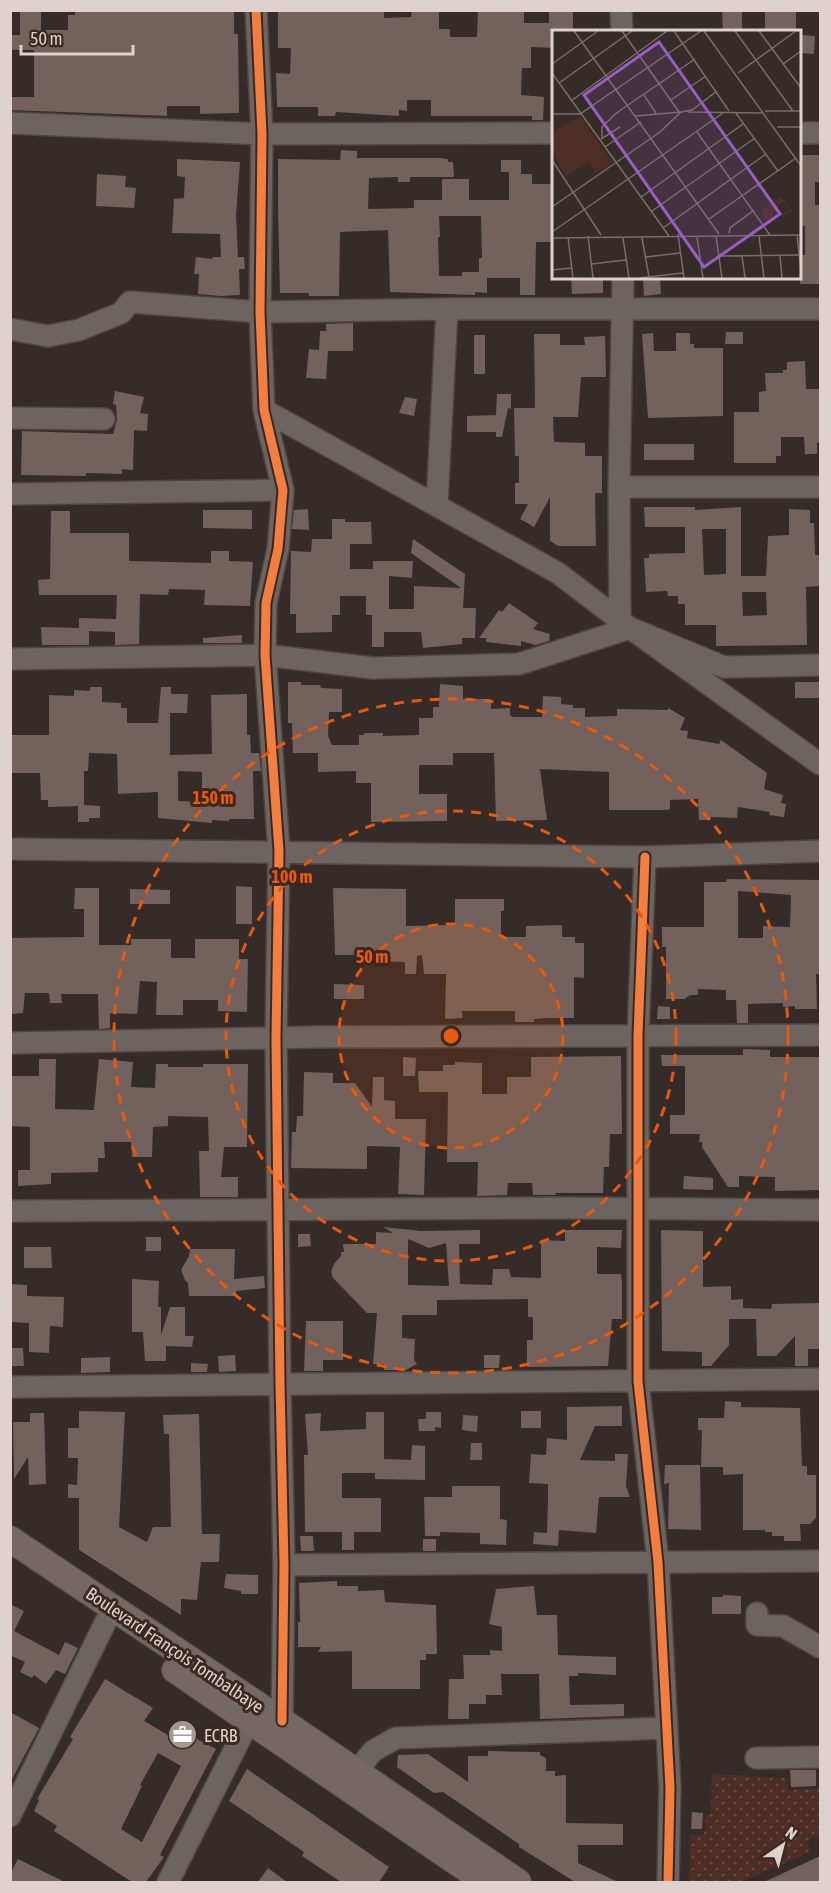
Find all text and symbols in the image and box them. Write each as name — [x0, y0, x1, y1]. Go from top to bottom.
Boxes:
scale bar — [21, 18, 134, 56]
text: 50 m — [30, 28, 62, 49]
inset map — [552, 30, 801, 279]
text: 150 m — [193, 787, 233, 808]
text: 100 m — [272, 866, 312, 887]
text: 50 m — [356, 946, 388, 967]
centre of rings — [441, 1026, 461, 1046]
street label: Boulevard François Tombalbaye — [82, 1583, 268, 1717]
office icon: ECRB — [167, 1719, 199, 1751]
place label: ECRB — [204, 1725, 238, 1746]
north arrow — [753, 1815, 813, 1875]
text: N — [783, 1823, 801, 1843]

